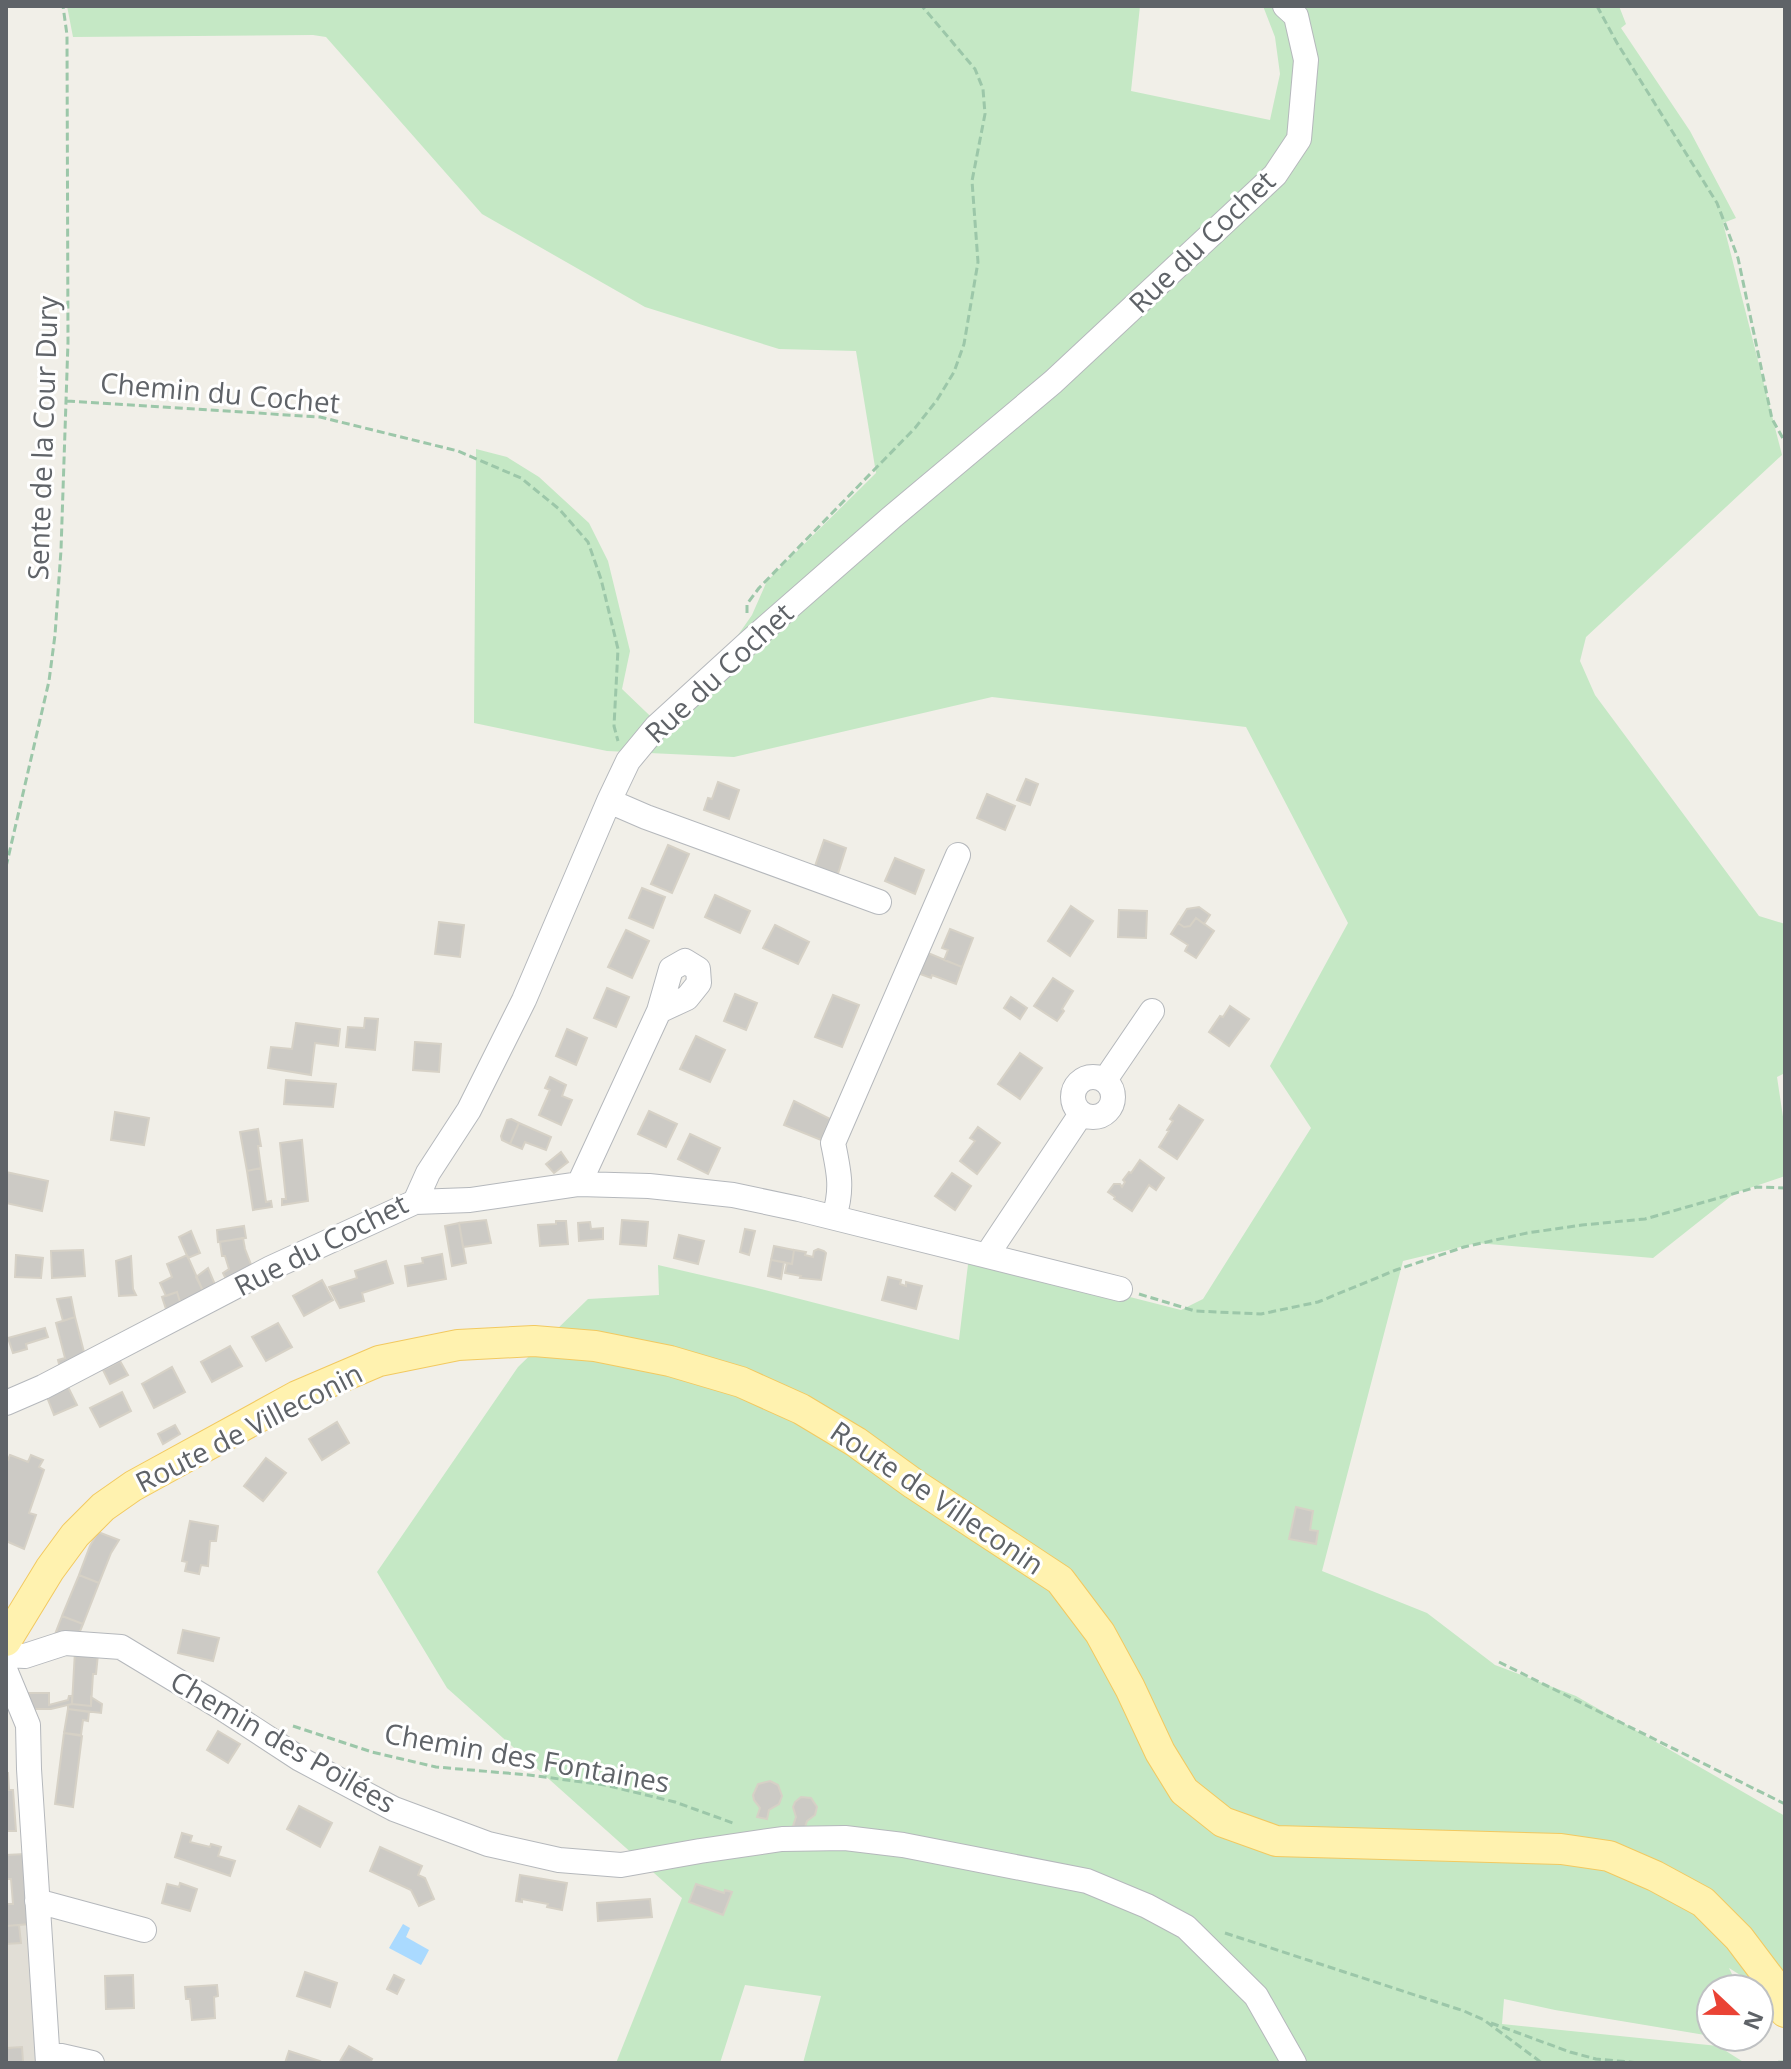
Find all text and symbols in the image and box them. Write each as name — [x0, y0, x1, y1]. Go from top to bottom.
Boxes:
street label: Rue du Cochet — [1120, 162, 1283, 321]
street label: Sente de la Cour Dury — [18, 294, 66, 581]
street label: Chemin du Cochet — [99, 363, 341, 421]
street label: Rue du Cochet — [636, 594, 801, 751]
street label: Rue du Cochet — [227, 1184, 414, 1304]
street label: Route de Villeconin — [129, 1353, 368, 1501]
street label: Route de Villeconin — [823, 1412, 1052, 1583]
street label: Chemin des Poilées — [164, 1661, 403, 1821]
street label: Chemin des Fontaines — [382, 1713, 673, 1801]
north arrow — [1695, 1973, 1775, 2053]
text: N — [1737, 2007, 1772, 2035]

